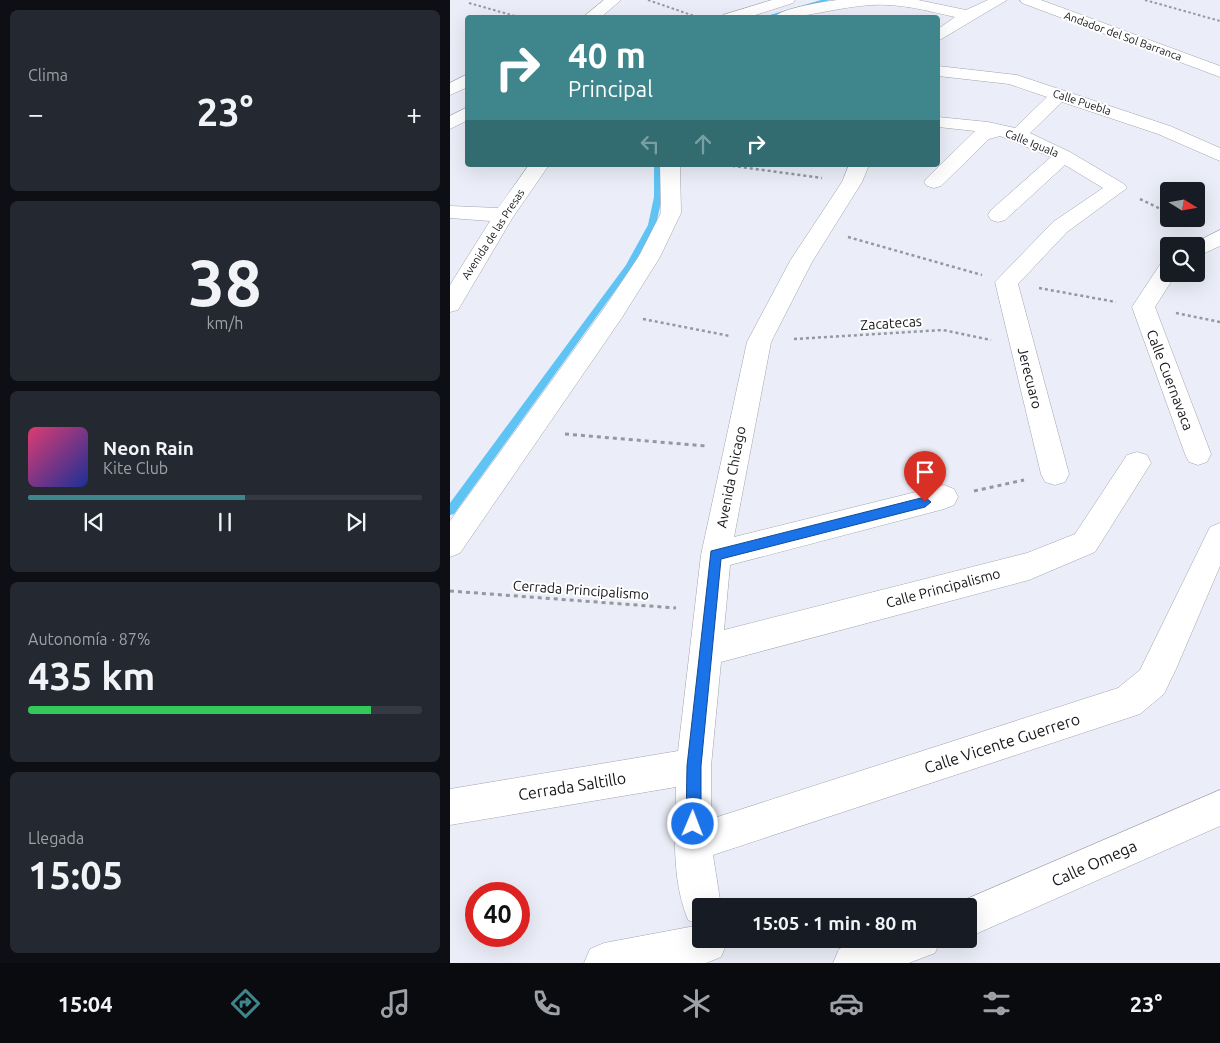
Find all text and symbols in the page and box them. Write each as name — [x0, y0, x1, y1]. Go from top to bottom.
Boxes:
street label: Andador del Sol Barranca — [1063, 9, 1183, 63]
icon: right — [485, 35, 550, 100]
text: 40 m — [568, 35, 646, 75]
text: Clima — [28, 66, 68, 84]
text: Principal — [568, 76, 653, 101]
street label: Calle Puebla — [1051, 87, 1113, 117]
text: 23° — [197, 91, 253, 133]
text: − — [28, 98, 44, 129]
text: + — [406, 98, 422, 129]
street label: Calle Iguala — [1004, 127, 1060, 159]
icon: left — [636, 130, 664, 158]
icon: ahead — [689, 130, 717, 158]
icon: right — [742, 130, 770, 158]
north arrow — [1160, 182, 1205, 228]
map controls — [1160, 182, 1205, 282]
street label: Avenida de las Presas — [459, 187, 527, 281]
button: search — [1160, 237, 1205, 282]
text: 38 — [188, 245, 262, 318]
street label: Zacatecas — [860, 313, 922, 333]
text: km/h — [207, 314, 243, 332]
street label: Calle Cuernavaca — [1143, 327, 1197, 433]
street label: Jerecuaro — [1015, 346, 1045, 410]
street label: Avenida Chicago — [713, 425, 749, 529]
text: Neon Rain — [103, 437, 194, 459]
pin — [904, 451, 946, 502]
icon: arrive — [911, 458, 939, 486]
text: Kite Club — [103, 459, 168, 477]
icon: previous — [80, 508, 108, 536]
icon: pause — [211, 508, 239, 536]
icon: next — [342, 508, 370, 536]
street label: Calle Principalismo — [884, 565, 1002, 611]
street label: Cerrada Principalismo — [512, 577, 650, 603]
text: Autonomía · 87% — [28, 630, 150, 648]
text: 435 km — [28, 655, 155, 697]
street label: Calle Vicente Guerrero — [922, 709, 1082, 777]
street label: Cerrada Saltillo — [517, 769, 627, 803]
position arrow — [666, 797, 718, 849]
text: Llegada — [28, 829, 84, 847]
street label: Calle Omega — [1049, 836, 1139, 890]
text: 15:05 — [28, 854, 123, 896]
speed limit sign: 40 — [465, 882, 530, 947]
text: 15:05 · 1 min · 80 m — [752, 912, 917, 934]
icon: directions — [228, 986, 263, 1021]
icon: music — [378, 986, 413, 1021]
icon: phone — [529, 986, 564, 1021]
icon: climate — [679, 986, 714, 1021]
icon: car — [829, 986, 864, 1021]
icon: filters — [979, 986, 1014, 1021]
text: 15:04 — [58, 991, 113, 1016]
text: 23° — [1130, 991, 1162, 1016]

